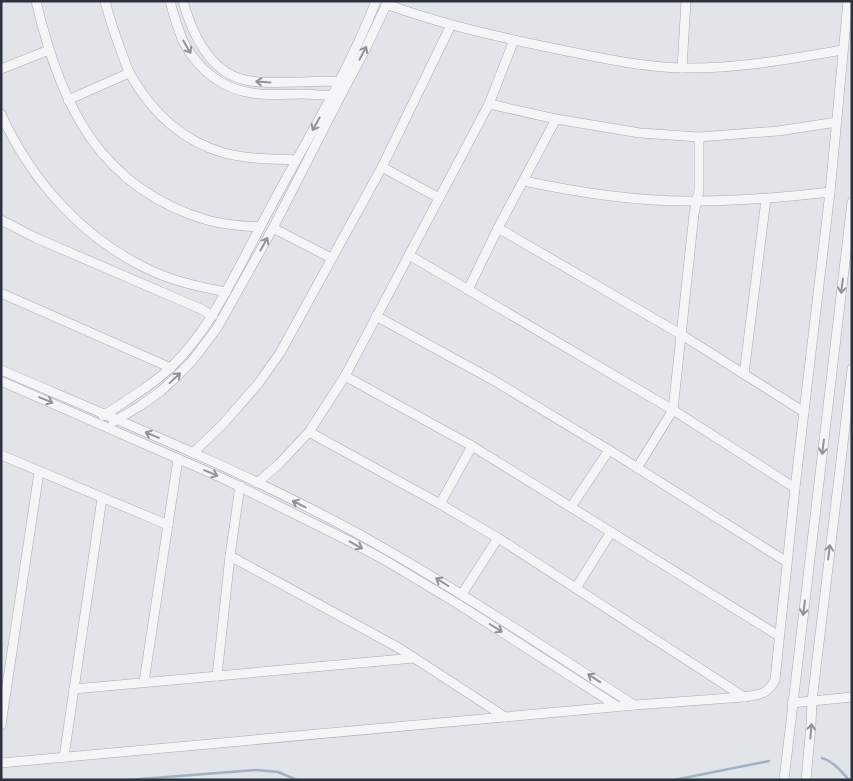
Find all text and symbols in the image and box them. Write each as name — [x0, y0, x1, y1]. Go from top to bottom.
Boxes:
one-way arrow — [183, 39, 193, 53]
one-way arrow — [359, 46, 368, 61]
one-way arrow — [256, 77, 272, 86]
one-way arrow — [311, 116, 321, 130]
one-way arrow — [259, 236, 269, 251]
one-way arrow — [837, 277, 847, 293]
one-way arrow — [168, 372, 181, 384]
one-way arrow — [38, 396, 53, 406]
one-way arrow — [145, 429, 160, 439]
one-way arrow — [818, 439, 828, 455]
one-way arrow — [203, 468, 218, 478]
one-way arrow — [292, 499, 307, 508]
one-way arrow — [349, 540, 364, 550]
one-way arrow — [824, 545, 834, 561]
one-way arrow — [435, 576, 449, 586]
one-way arrow — [799, 600, 809, 616]
one-way arrow — [489, 623, 503, 633]
one-way arrow — [587, 673, 601, 683]
one-way arrow — [806, 724, 816, 740]

